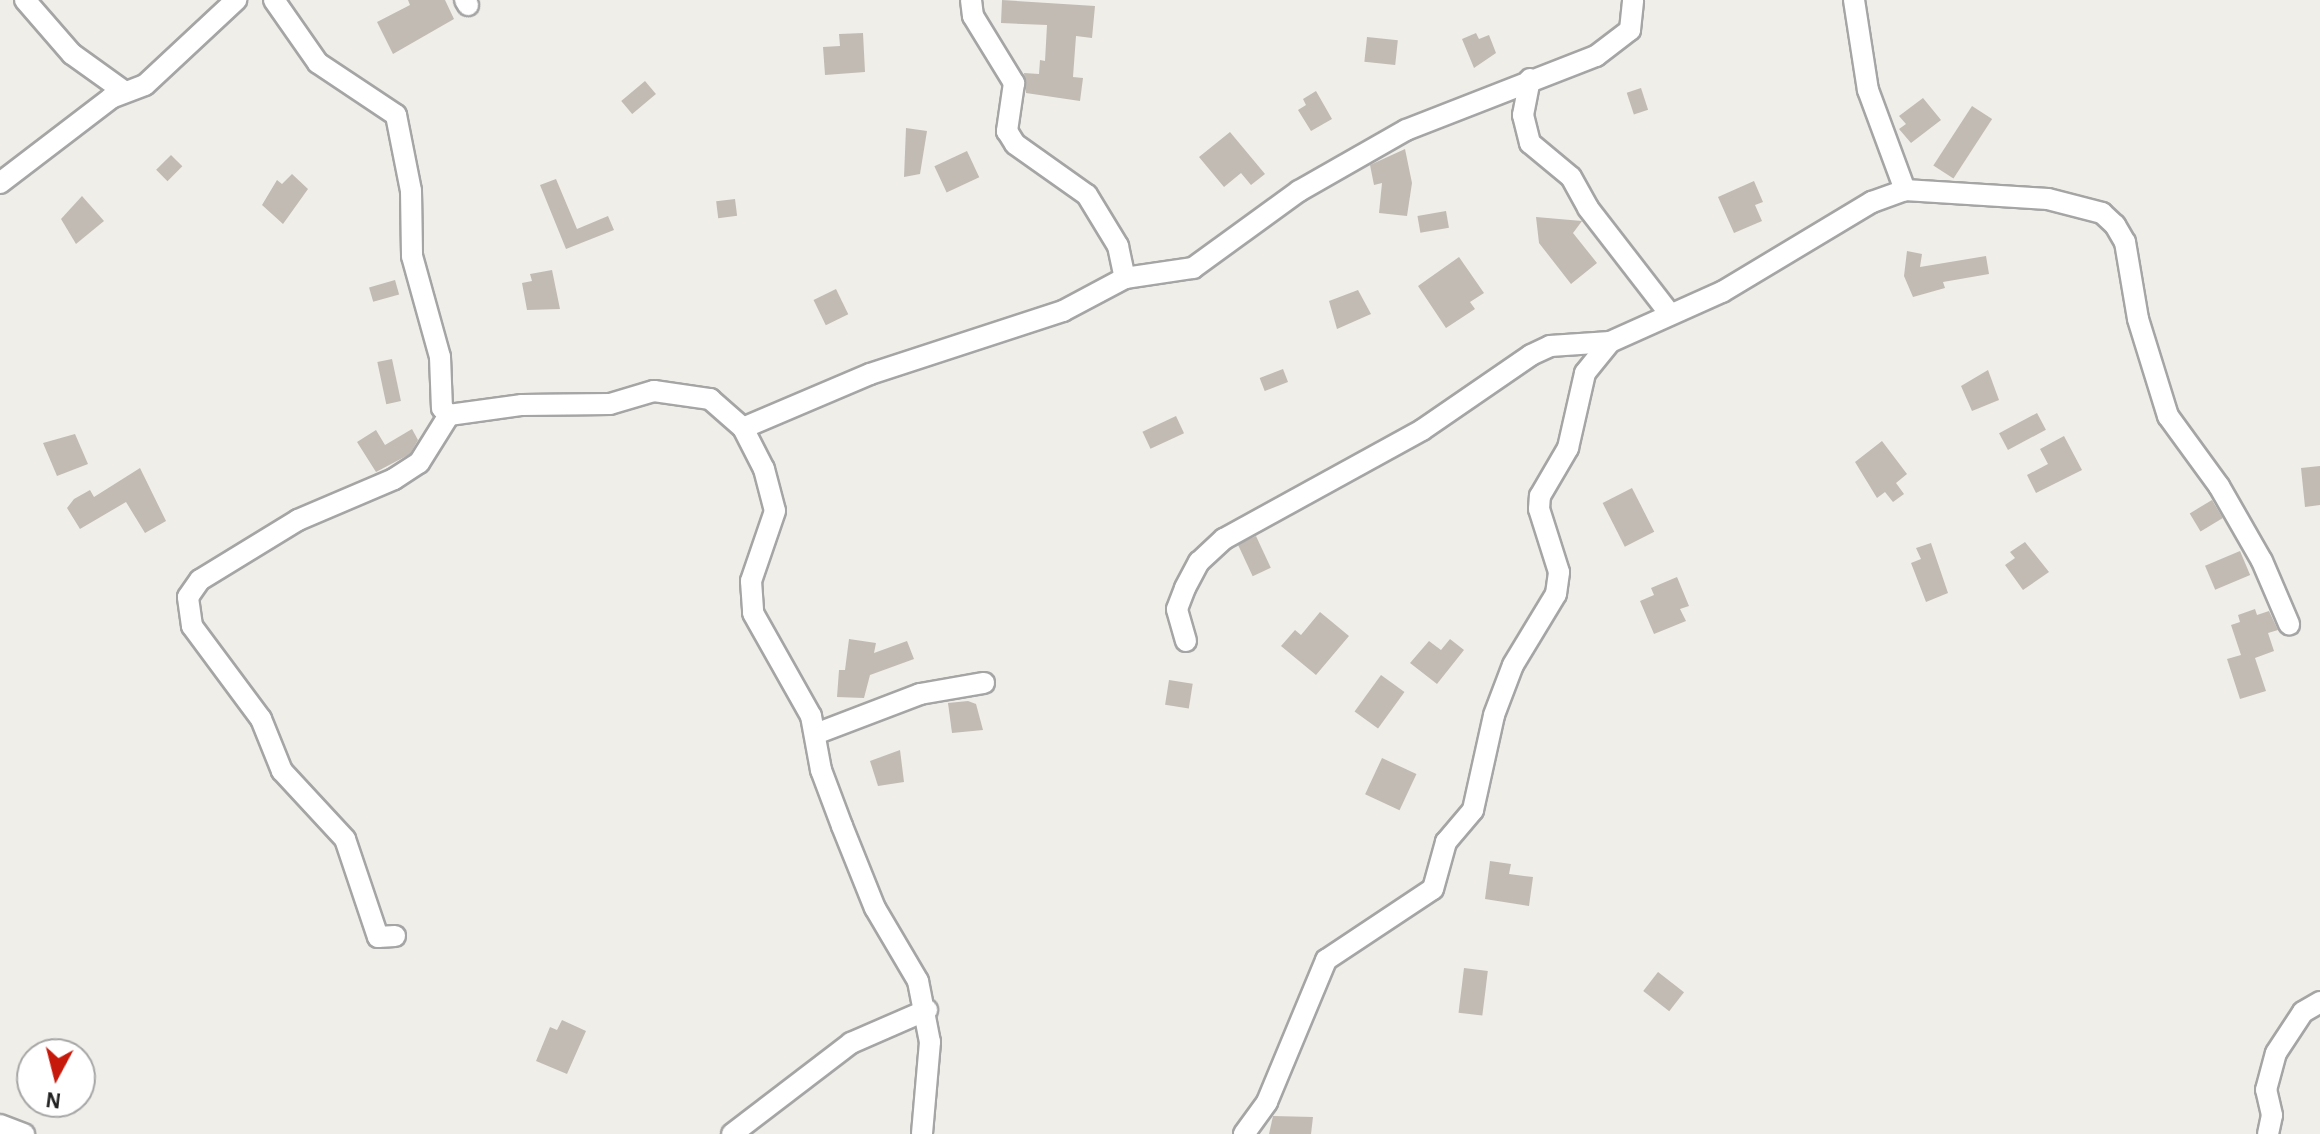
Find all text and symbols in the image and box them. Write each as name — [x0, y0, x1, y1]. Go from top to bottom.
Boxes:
north arrow — [16, 1038, 96, 1118]
text: N — [44, 1088, 62, 1112]

